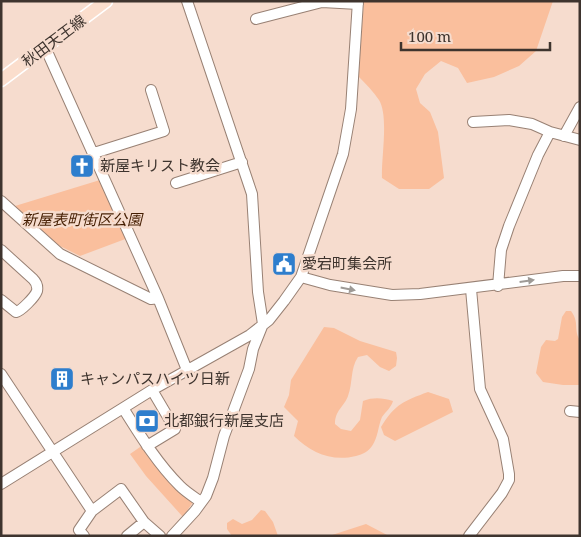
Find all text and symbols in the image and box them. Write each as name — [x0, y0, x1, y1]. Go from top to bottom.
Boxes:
street label: 秋田天王線 — [17, 10, 89, 71]
scale bar — [401, 20, 550, 52]
text: 100 m — [408, 26, 451, 46]
church icon: 新屋キリスト教会 — [69, 153, 95, 179]
place label: 新屋キリスト教会 — [100, 155, 220, 175]
park label: 新屋表町街区公園 — [22, 209, 144, 229]
public building icon: 愛宕町集会所 — [271, 251, 297, 277]
place label: 愛宕町集会所 — [302, 253, 392, 273]
one-way arrow — [519, 277, 535, 285]
one-way arrow — [340, 285, 355, 293]
building icon: キャンパスハイツ日新 — [49, 366, 75, 392]
place label: キャンパスハイツ日新 — [80, 368, 230, 388]
bank icon: 北都銀行新屋支店 — [134, 408, 160, 434]
place label: 北都銀行新屋支店 — [164, 410, 284, 430]

